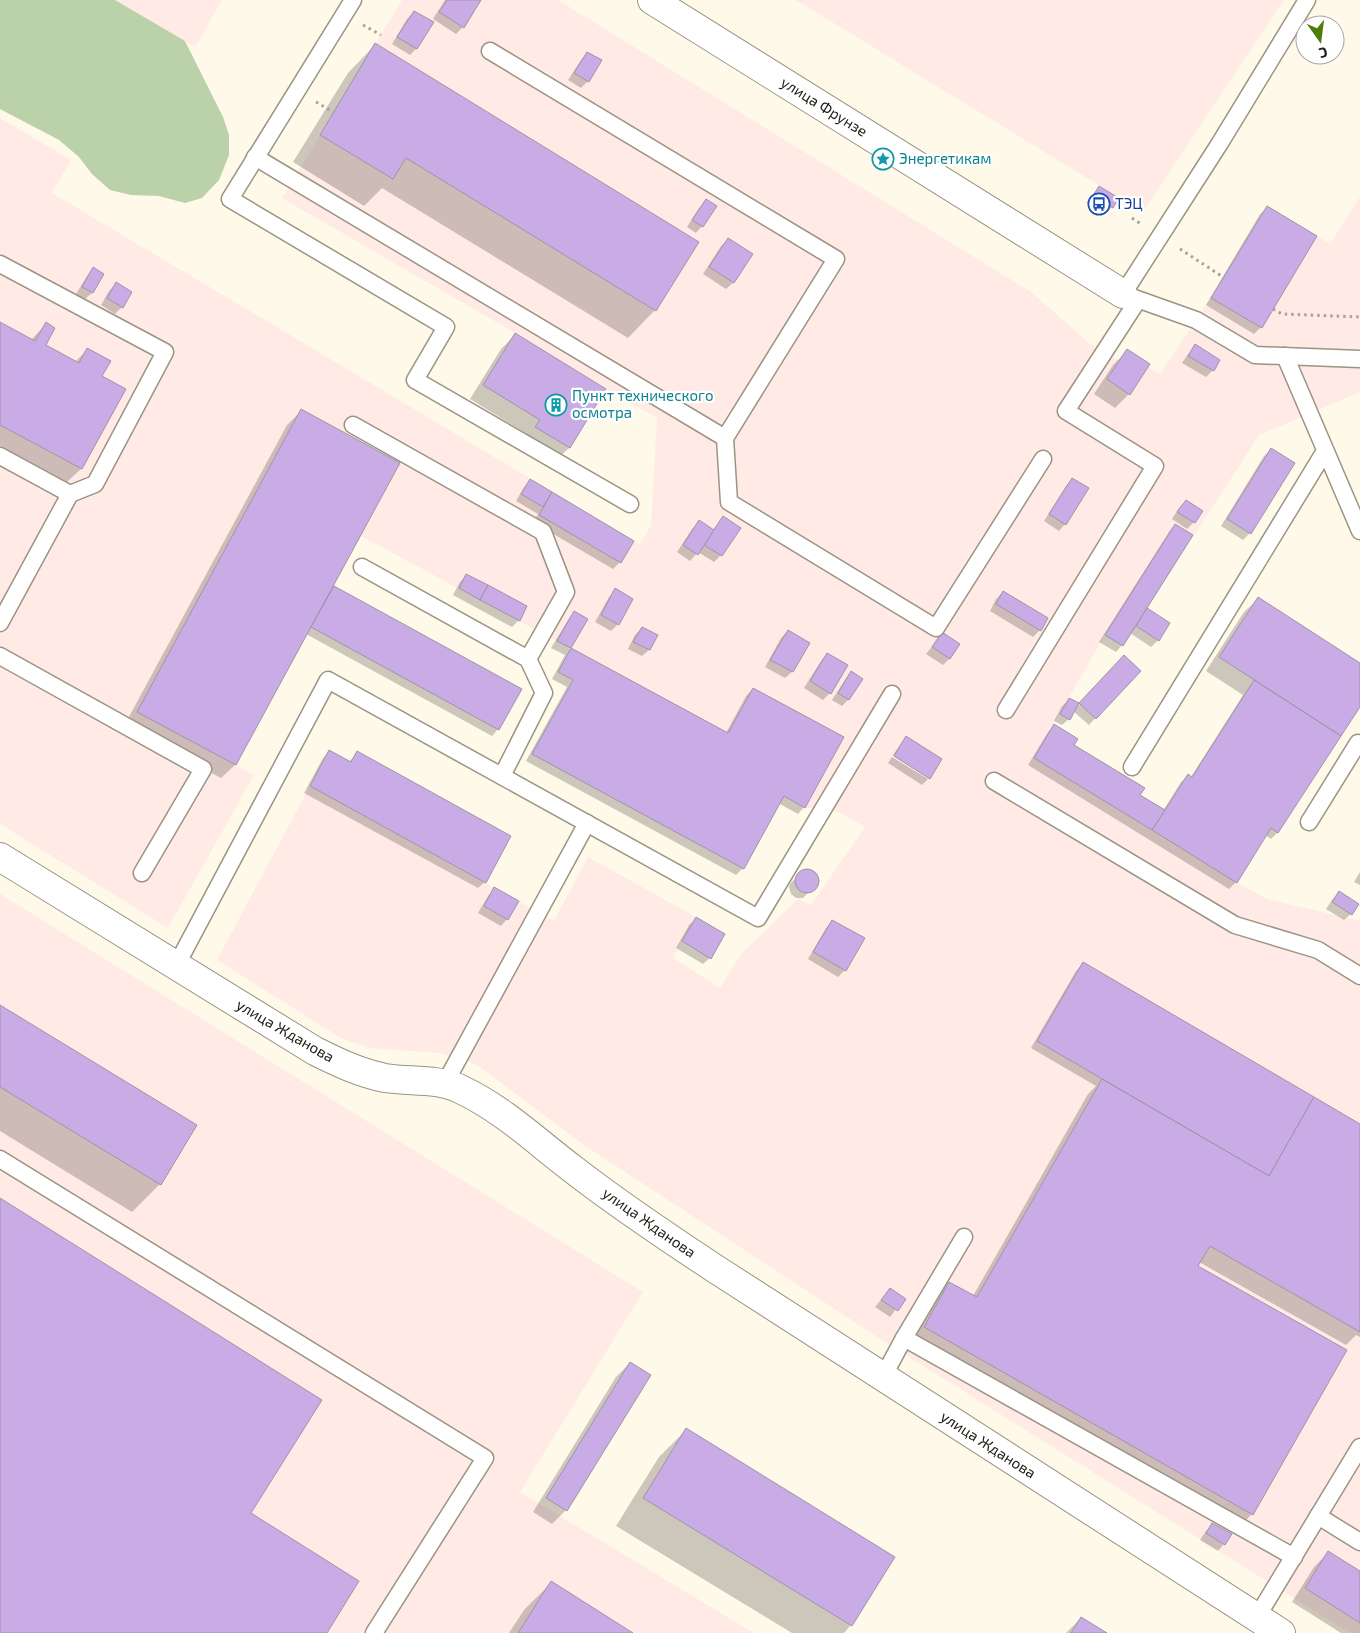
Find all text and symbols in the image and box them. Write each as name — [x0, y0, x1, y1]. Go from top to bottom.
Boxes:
north arrow — [1295, 15, 1345, 65]
text: С — [1317, 44, 1329, 62]
street label: улица Фрунзе — [777, 72, 871, 141]
place icon: Энергетикам — [871, 147, 895, 171]
place label: Энергетикам — [899, 149, 992, 167]
bus stop icon: ТЭЦ — [1087, 192, 1111, 216]
place label: ТЭЦ — [1115, 194, 1143, 212]
place label: Пункт технического осмотра — [572, 386, 713, 421]
building icon: Пункт технического осмотра — [544, 393, 568, 417]
street label: улица Жданова — [233, 995, 338, 1066]
street label: улица Жданова — [599, 1183, 700, 1262]
street label: улица Жданова — [937, 1407, 1040, 1482]

